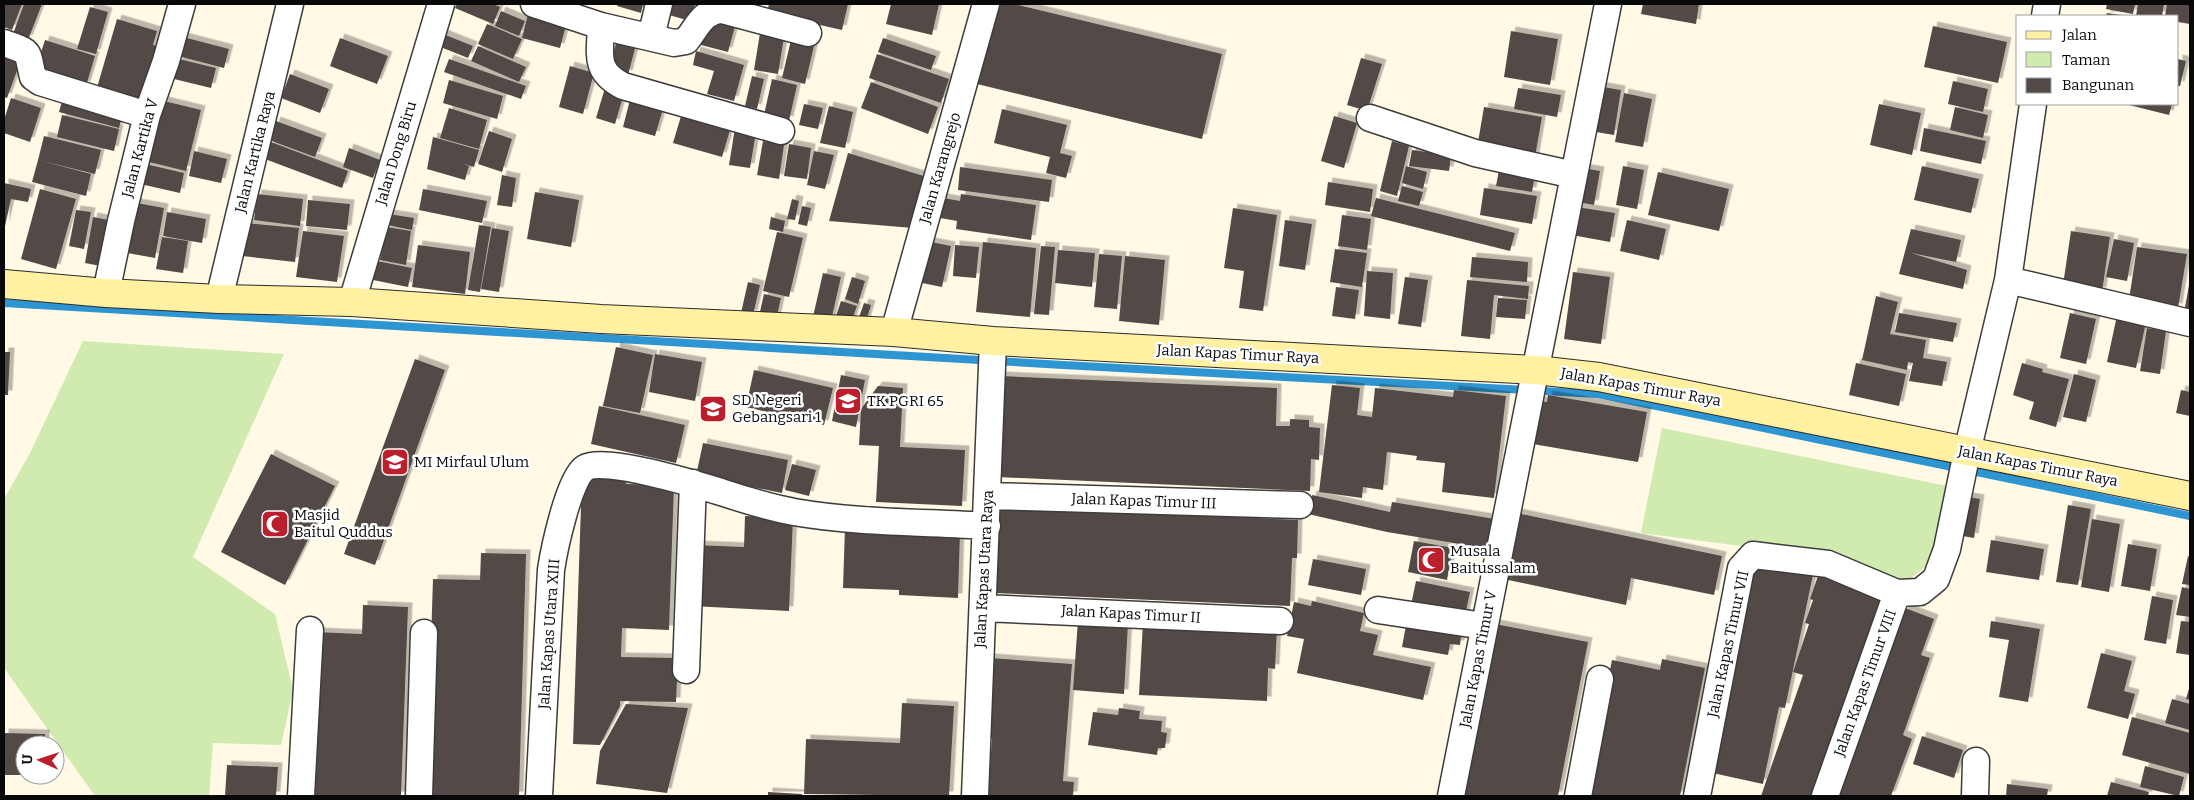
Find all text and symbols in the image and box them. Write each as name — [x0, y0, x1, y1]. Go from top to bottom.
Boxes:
legend — [2016, 15, 2179, 105]
text: Jalan — [2061, 26, 2097, 44]
text: Taman — [2062, 51, 2111, 69]
text: Bangunan — [2062, 76, 2134, 94]
street label: Jalan Kartika Raya — [231, 89, 279, 216]
street label: Jalan Kartika V — [118, 96, 162, 201]
street label: Jalan Dong Biru — [371, 99, 420, 208]
street label: Jalan Karangrejo — [915, 110, 964, 227]
street label: Jalan Kapas Timur Raya — [1155, 341, 1320, 367]
street label: Jalan Kapas Timur Raya — [1558, 364, 1723, 410]
school or university icon: TK PGRI 65 — [833, 386, 863, 416]
place label: SD Negeri Gebangsari 1 — [732, 391, 821, 426]
place label: TK PGRI 65 — [867, 392, 944, 410]
school or university icon: SD Negeri Gebangsari 1 — [698, 394, 728, 424]
street label: Jalan Kapas Timur Raya — [1956, 441, 2119, 490]
school or university icon: MI Mirfaul Ulum — [380, 447, 410, 477]
place label: MI Mirfaul Ulum — [414, 453, 530, 471]
street label: Jalan Kapas Utara Raya — [971, 489, 997, 650]
street label: Jalan Kapas Timur III — [1070, 489, 1217, 513]
place label: Masjid Baitul Quddus — [294, 506, 393, 541]
mosque icon: Masjid Baitul Quddus — [260, 509, 290, 539]
place label: Musala Baitussalam — [1450, 542, 1537, 577]
mosque icon: Musala Baitussalam — [1416, 545, 1446, 575]
street label: Jalan Kapas Utara XIII — [535, 558, 563, 711]
street label: Jalan Kapas Timur VII — [1703, 569, 1752, 720]
street label: Jalan Kapas Timur V — [1456, 588, 1500, 730]
street label: Jalan Kapas Timur II — [1060, 601, 1201, 627]
street label: Jalan Kapas Timur VIII — [1830, 607, 1900, 760]
north arrow — [15, 735, 65, 785]
text: U — [19, 753, 36, 765]

